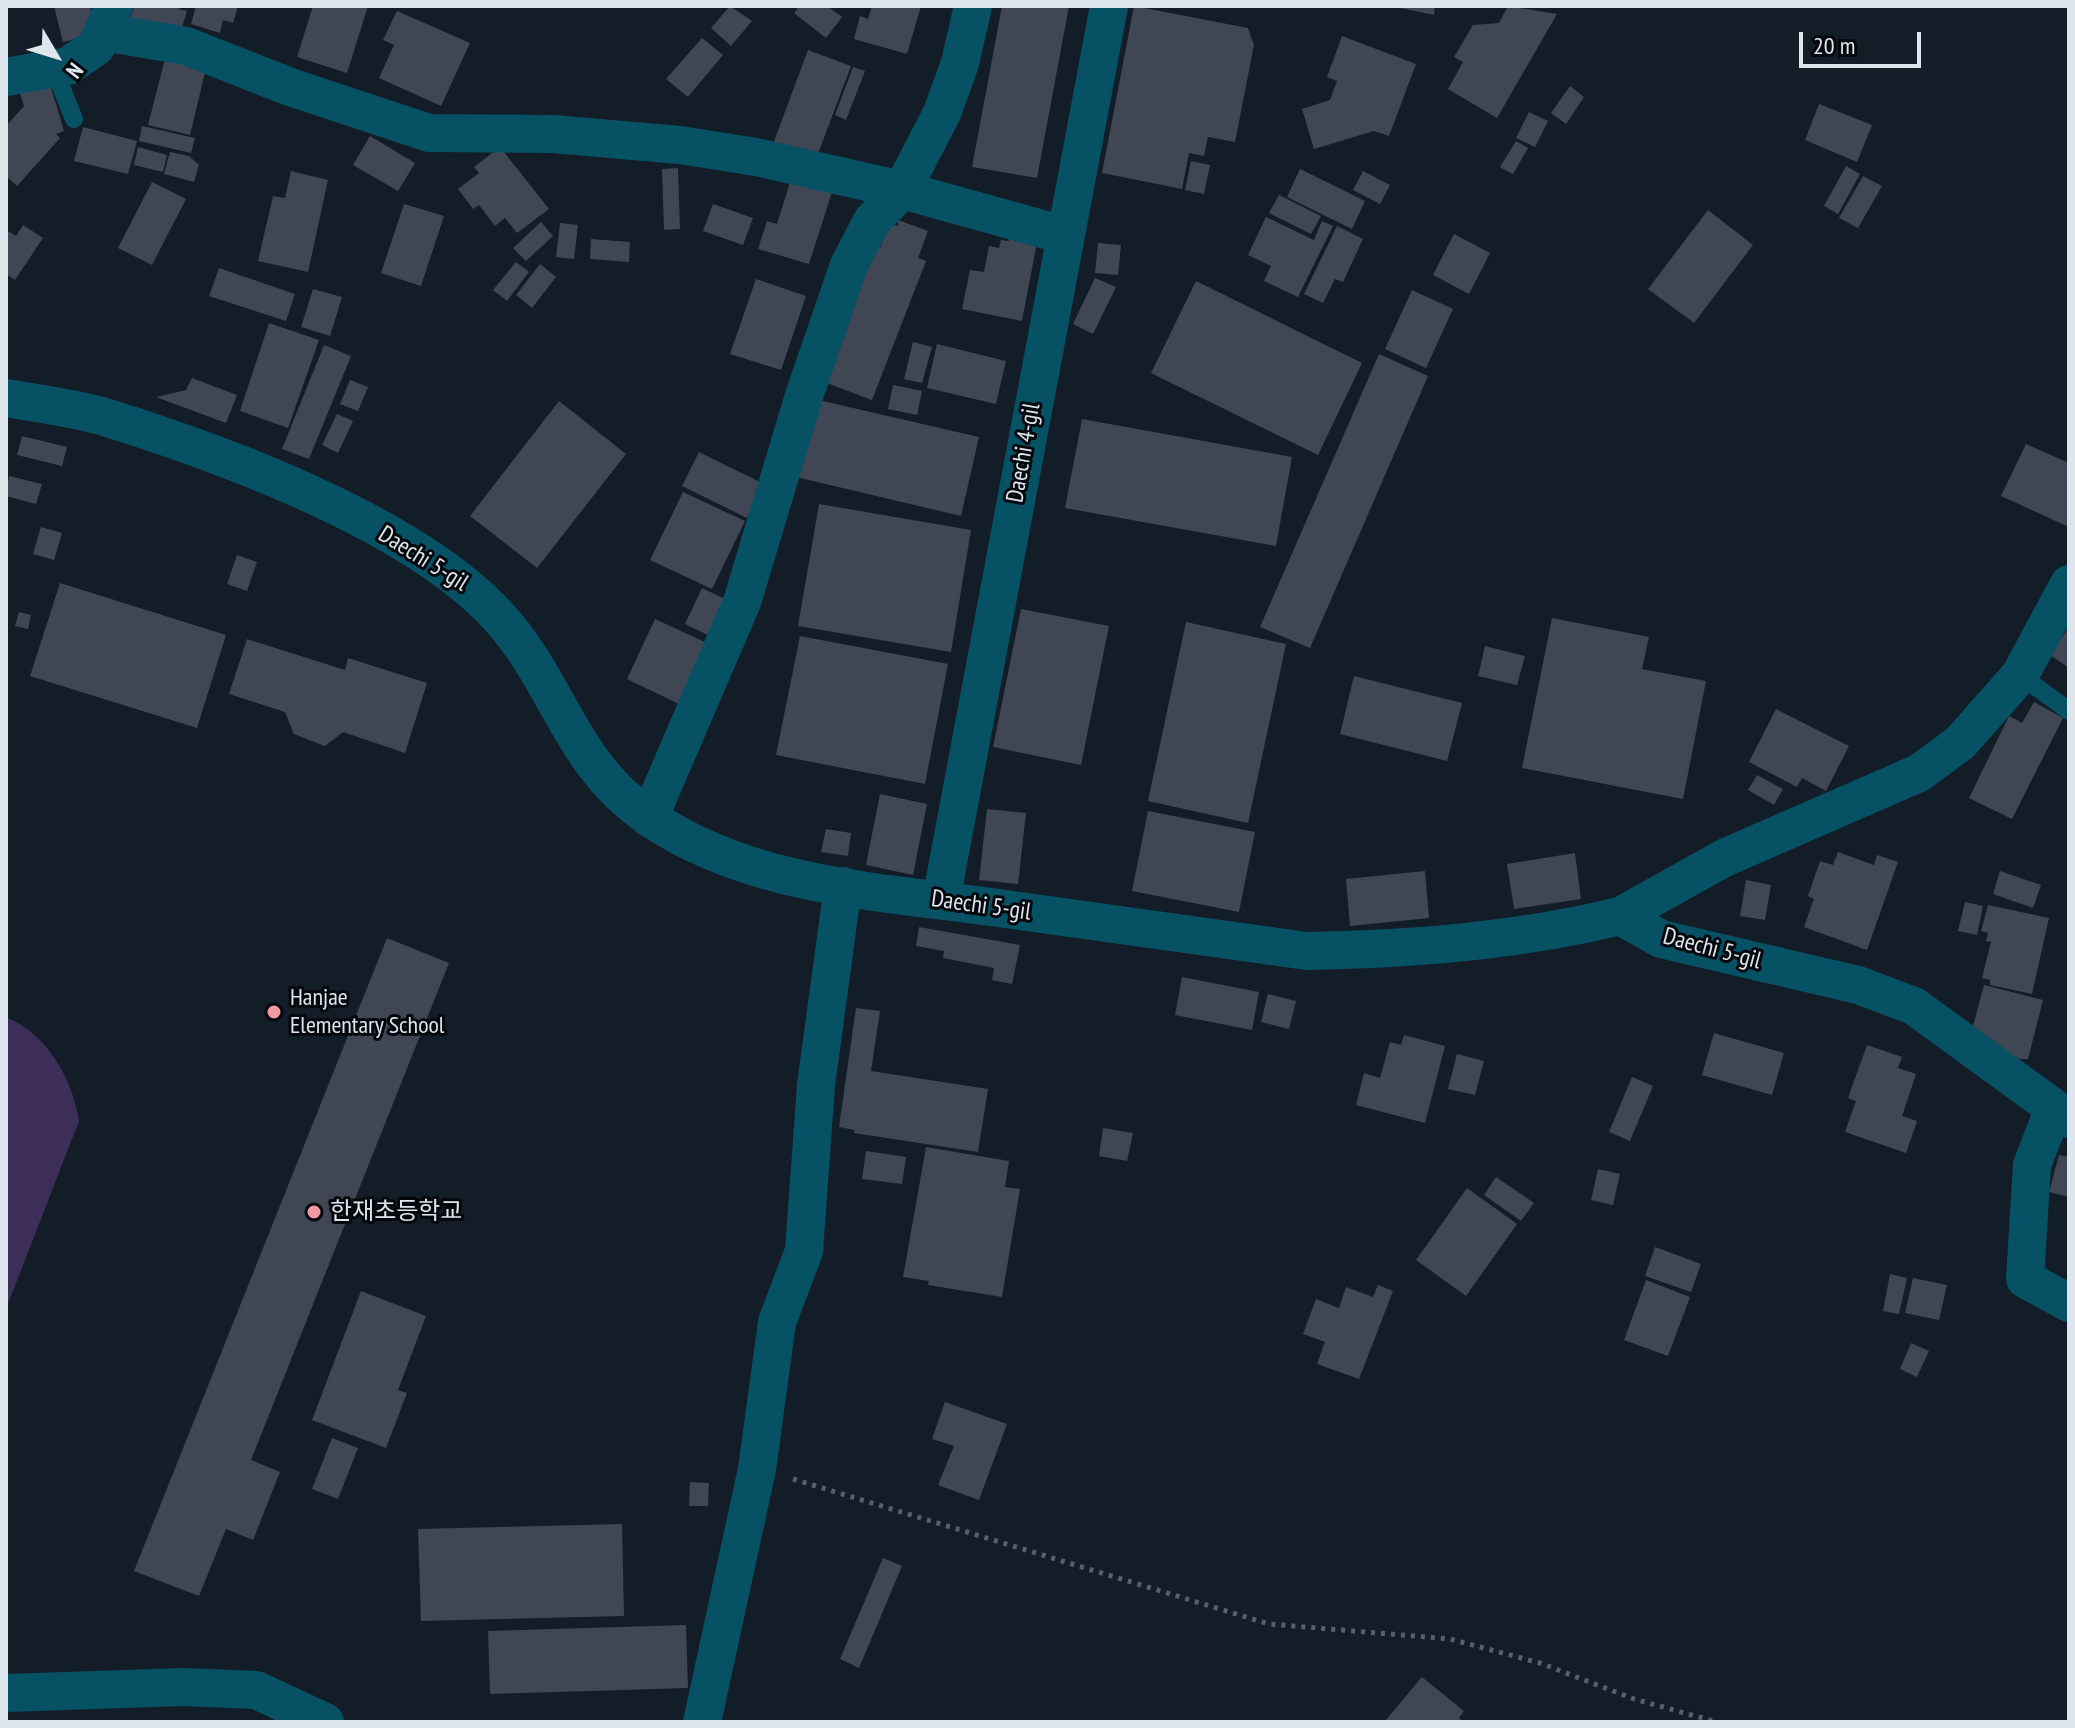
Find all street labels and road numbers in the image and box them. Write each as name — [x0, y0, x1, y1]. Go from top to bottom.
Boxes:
street label: Daechi 4-gil — [1001, 401, 1047, 505]
street label: Daechi 5-gil — [373, 520, 473, 598]
street label: Daechi 5-gil — [929, 885, 1033, 927]
street label: Daechi 5-gil — [1660, 922, 1764, 976]

